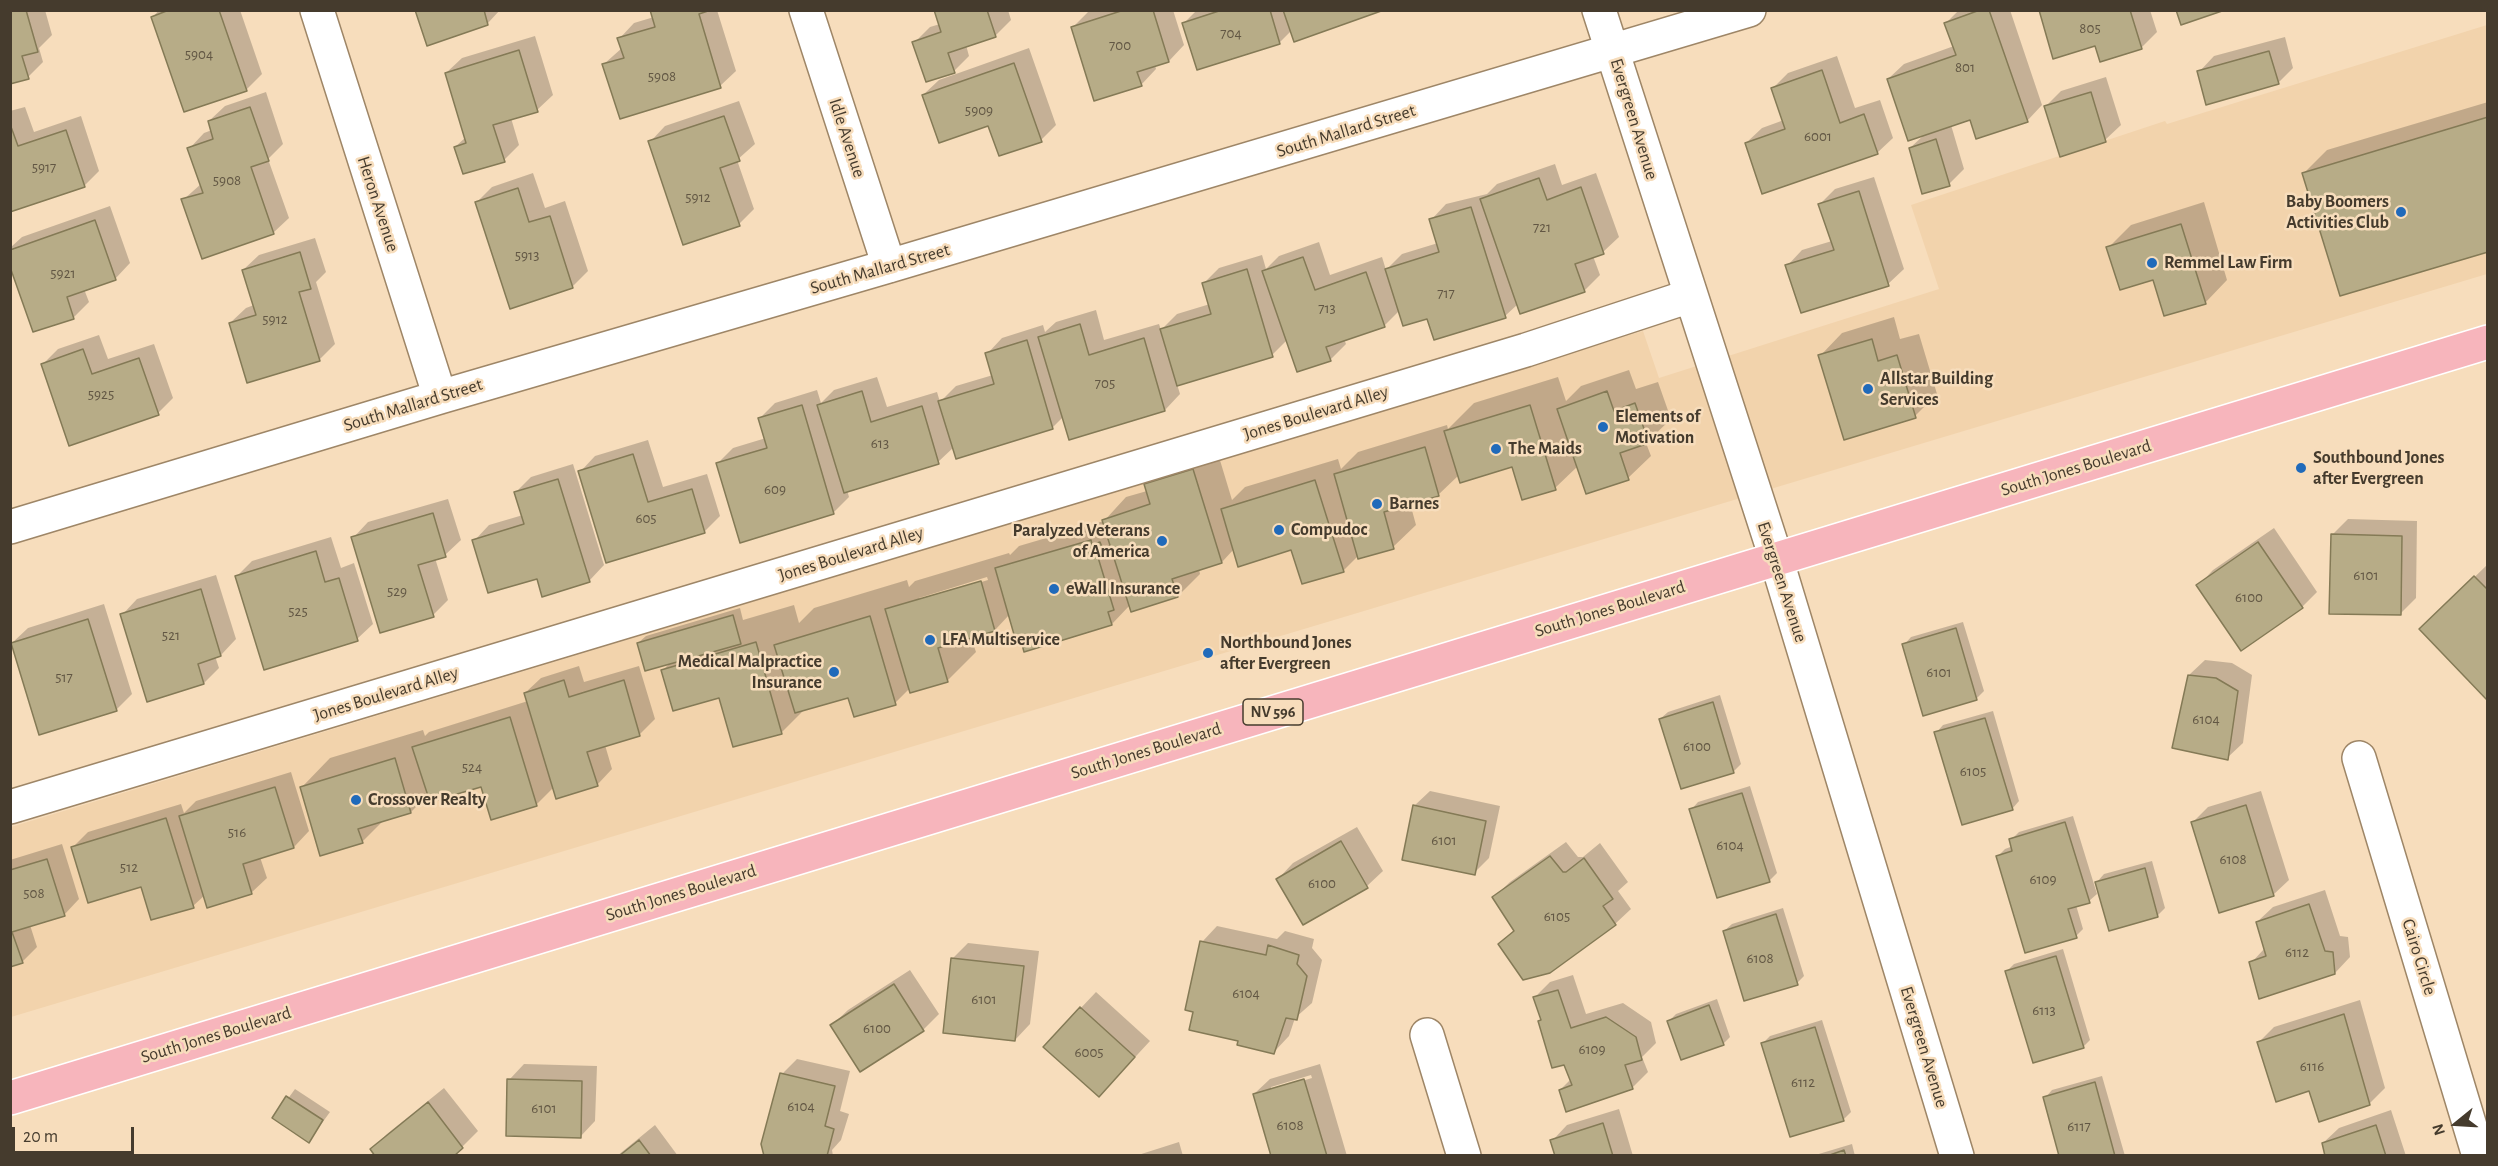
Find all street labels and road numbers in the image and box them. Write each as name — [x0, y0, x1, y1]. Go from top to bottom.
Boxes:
street label: Evergreen Avenue — [1605, 56, 1663, 182]
street label: Idle Avenue — [824, 96, 870, 180]
street label: South Mallard Street — [1274, 100, 1418, 162]
street label: Heron Avenue — [352, 153, 404, 255]
street label: South Mallard Street — [808, 239, 952, 299]
street label: South Mallard Street — [341, 374, 485, 436]
street label: Jones Boulevard Alley — [1241, 381, 1391, 445]
street label: South Jones Boulevard — [1998, 435, 2154, 501]
street label: Evergreen Avenue — [1752, 519, 1812, 645]
street label: Jones Boulevard Alley — [776, 522, 926, 586]
street label: South Jones Boulevard — [1532, 576, 1688, 642]
street label: Jones Boulevard Alley — [311, 662, 461, 726]
road number: NV 596 — [1243, 699, 1303, 725]
street label: South Jones Boulevard — [1068, 718, 1224, 784]
street label: South Jones Boulevard — [603, 860, 759, 926]
street label: Cairo Circle — [2397, 916, 2441, 998]
street label: Evergreen Avenue — [1895, 984, 1953, 1110]
street label: South Jones Boulevard — [138, 1002, 294, 1068]

